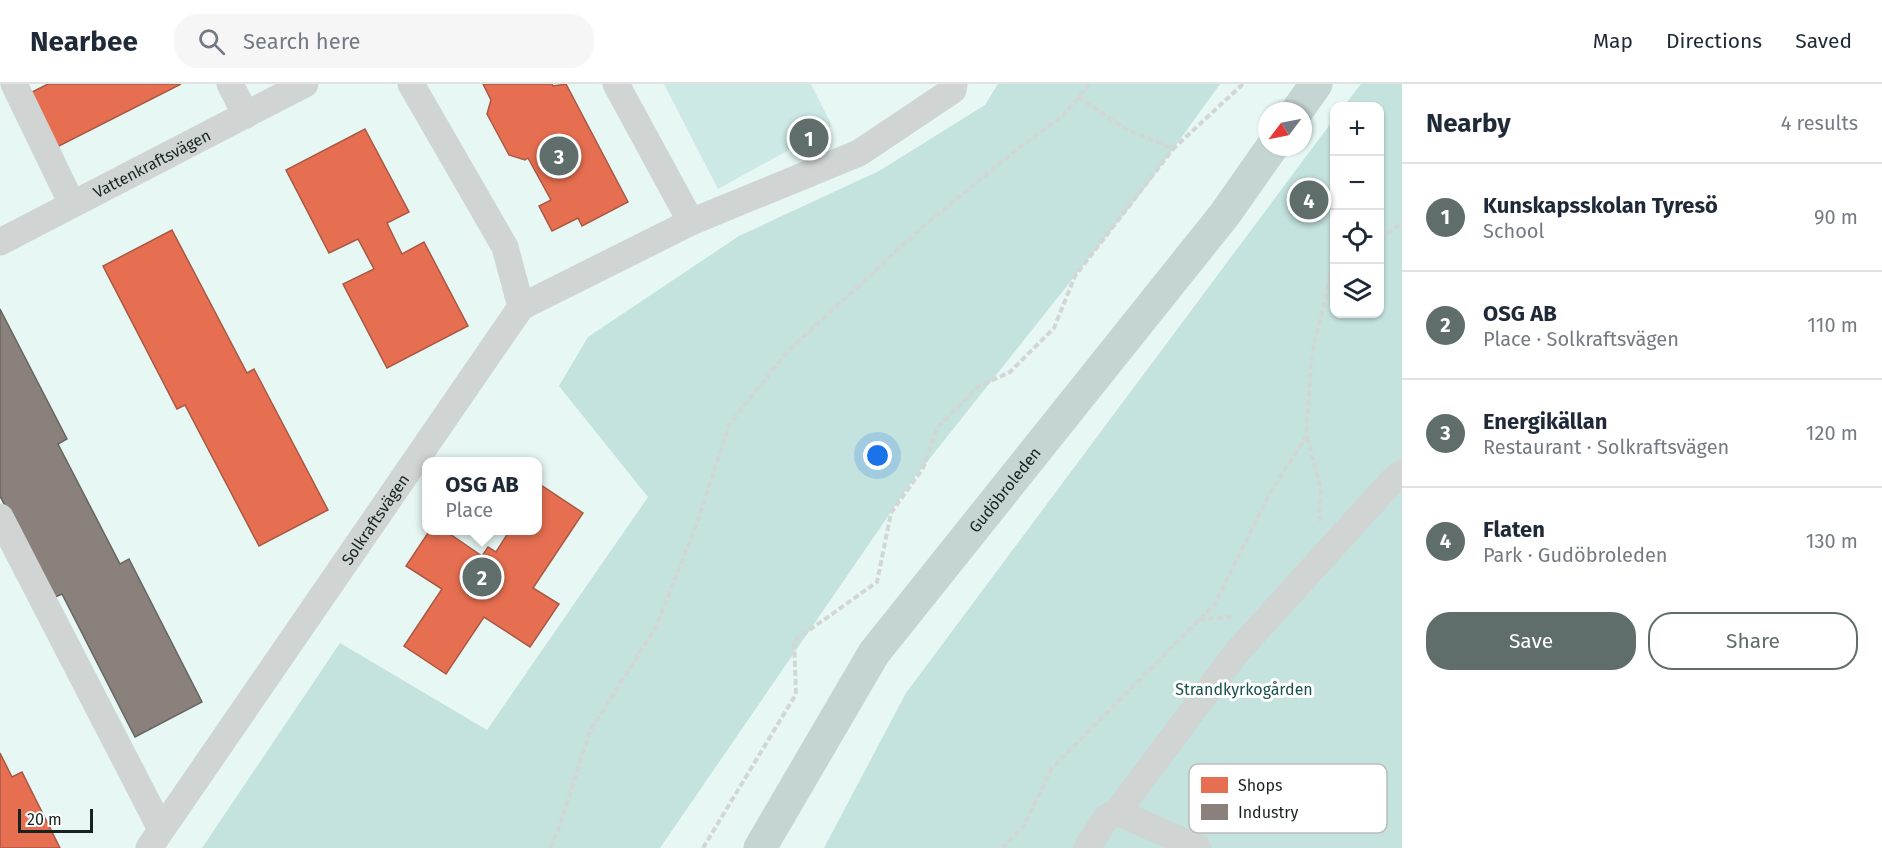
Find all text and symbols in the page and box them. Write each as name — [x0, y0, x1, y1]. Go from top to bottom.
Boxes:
search box — [174, 14, 594, 68]
text: Nearbee — [30, 25, 138, 58]
icon: search — [195, 25, 228, 58]
text: Search here — [243, 28, 360, 55]
text: Map — [1593, 28, 1633, 54]
text: Directions — [1666, 28, 1762, 54]
text: Saved — [1795, 28, 1852, 54]
north arrow — [1258, 102, 1312, 156]
map controls — [1330, 102, 1384, 318]
button: + — [1330, 102, 1384, 156]
text: Nearby — [1426, 108, 1511, 139]
text: 4 results — [1781, 111, 1858, 135]
pin: 1 — [790, 116, 828, 160]
street label: Vattenkraftsvägen — [90, 126, 214, 202]
pin: 3 — [540, 134, 578, 178]
button: − — [1330, 156, 1384, 210]
pin: 4 — [1290, 178, 1328, 222]
text: Kunskapsskolan Tyresö — [1483, 192, 1718, 219]
text: 1 — [1441, 205, 1450, 229]
text: 90 m — [1814, 205, 1858, 229]
button: locate — [1330, 210, 1384, 264]
text: School — [1483, 219, 1544, 243]
button: layers — [1330, 264, 1384, 318]
text: OSG AB — [1483, 300, 1557, 327]
text: 2 — [1440, 313, 1451, 337]
text: 110 m — [1807, 313, 1858, 337]
text: Place · Solkraftsvägen — [1483, 327, 1679, 351]
text: Energikällan — [1483, 408, 1607, 435]
text: 3 — [1440, 421, 1451, 445]
text: 120 m — [1806, 421, 1858, 445]
text: Restaurant · Solkraftsvägen — [1483, 435, 1729, 459]
your location — [863, 441, 892, 470]
street label: Gudöbroleden — [965, 443, 1045, 537]
popup — [422, 457, 542, 535]
street label: Solkraftsvägen — [338, 470, 413, 569]
text: OSG AB — [445, 471, 519, 498]
text: Place — [445, 498, 493, 522]
text: Flaten — [1483, 516, 1545, 543]
text: 4 — [1440, 529, 1451, 553]
text: 130 m — [1806, 529, 1858, 553]
text: Park · Gudöbroleden — [1483, 543, 1668, 567]
pin: 2 — [462, 554, 502, 600]
button: Save — [1426, 612, 1636, 670]
button: Share — [1648, 612, 1858, 670]
park label: Strandkyrkogården — [1175, 680, 1313, 699]
legend — [1189, 764, 1387, 833]
text: Shops — [1238, 776, 1282, 795]
text: Industry — [1238, 803, 1298, 822]
scale bar — [18, 806, 93, 834]
text: 20 m — [27, 810, 62, 829]

